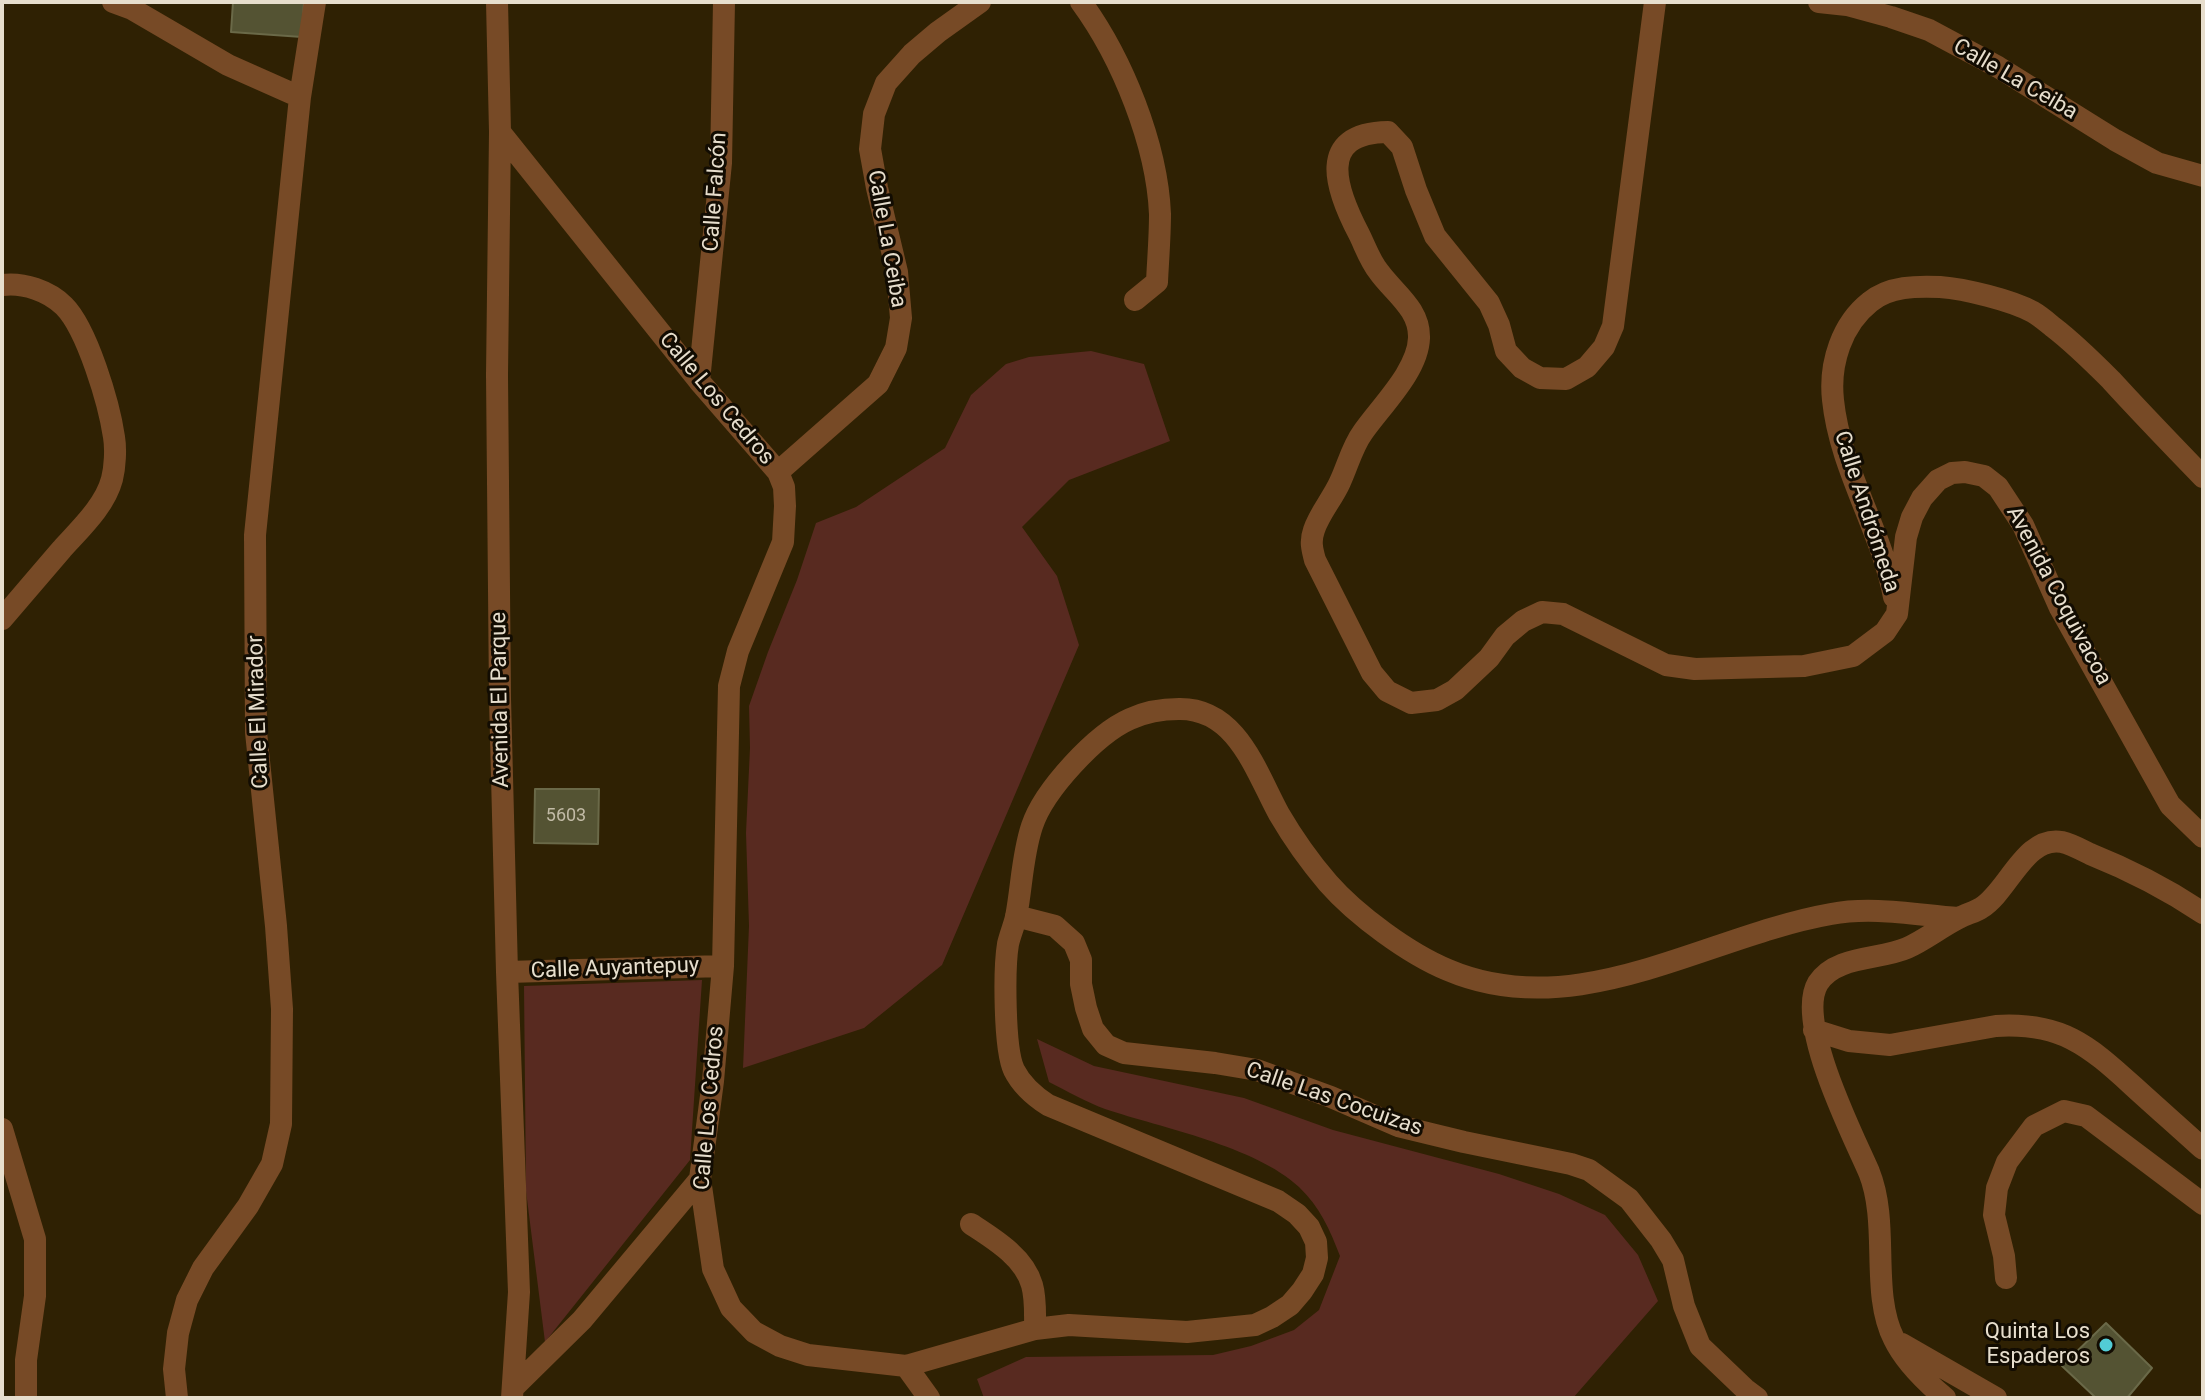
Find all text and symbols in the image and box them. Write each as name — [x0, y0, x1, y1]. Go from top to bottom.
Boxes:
street label: Calle La Ceiba — [1948, 34, 2082, 126]
street label: Calle Falcón — [699, 132, 733, 252]
street label: Calle La Ceiba — [861, 168, 911, 310]
street label: Calle Los Cedros — [653, 327, 779, 471]
street label: Calle Andrómeda — [1827, 428, 1905, 596]
street label: Avenida Coquivacoa — [2000, 502, 2116, 690]
street label: Avenida El Parque — [486, 612, 516, 788]
street label: Calle El Mirador — [243, 635, 275, 789]
house number: 5603 — [546, 805, 586, 827]
street label: Calle Auyantepuy — [530, 953, 700, 985]
street label: Calle Los Cedros — [690, 1025, 730, 1191]
street label: Calle Las Cocuizas — [1242, 1057, 1426, 1143]
place label: Quinta Los Espaderos — [1985, 1319, 2090, 1370]
marker: Quinta Los Espaderos — [2097, 1336, 2115, 1354]

